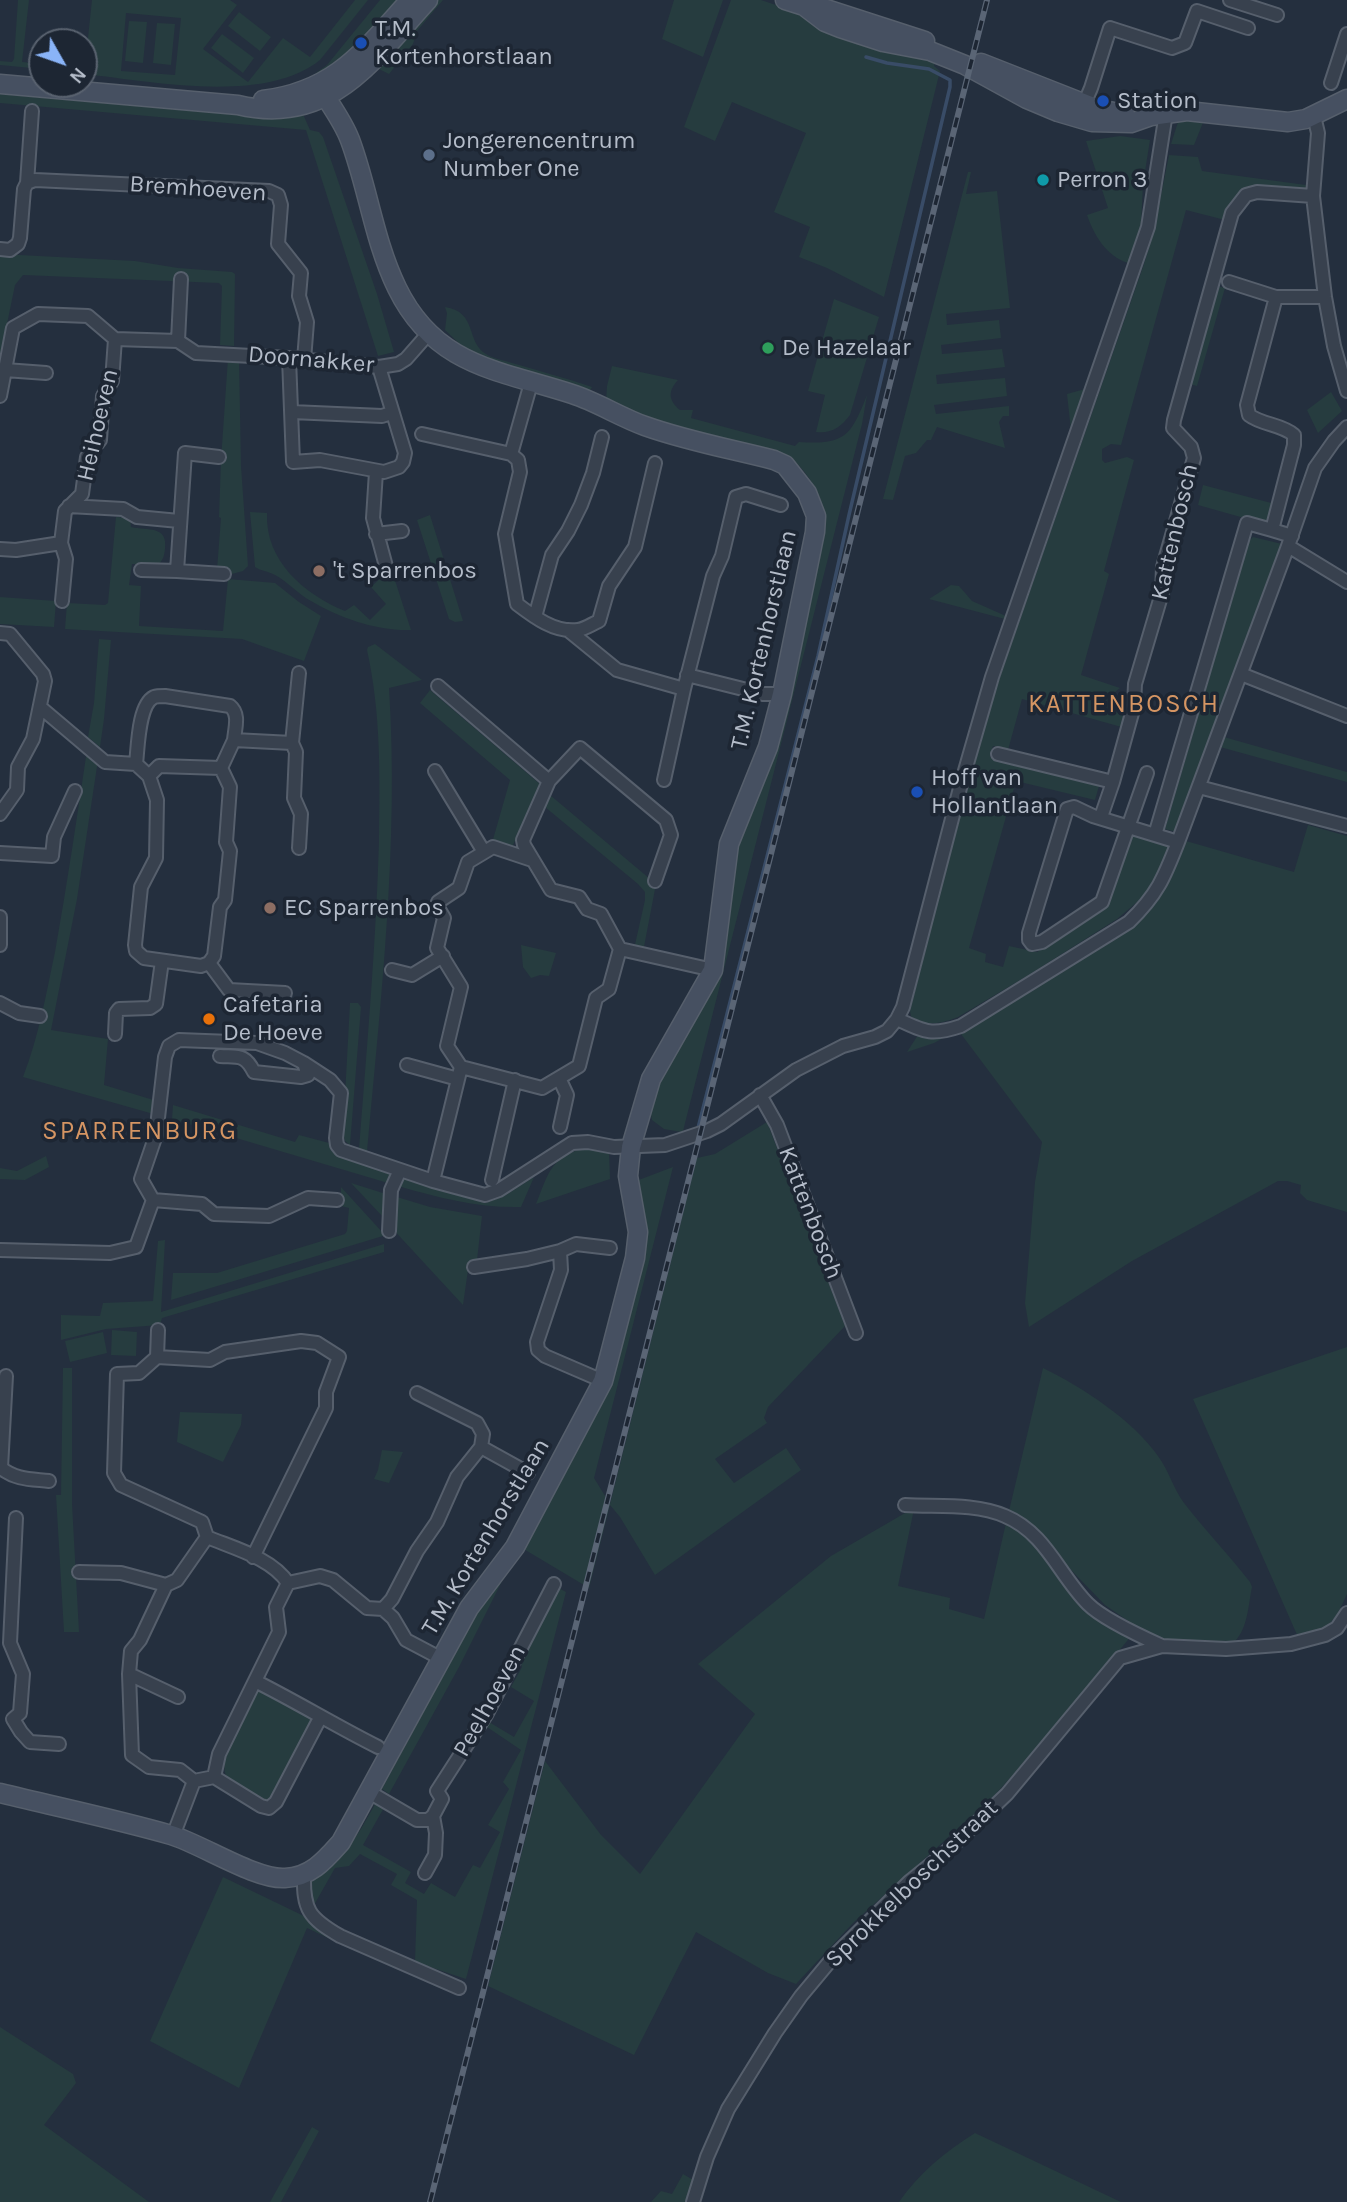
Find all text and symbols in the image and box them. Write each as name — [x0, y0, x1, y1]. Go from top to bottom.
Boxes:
place label: T.M. Kortenhorstlaan — [375, 15, 553, 71]
north arrow — [28, 28, 98, 98]
marker: T.M. Kortenhorstlaan — [353, 35, 369, 51]
text: N — [65, 63, 90, 88]
place label: Station — [1117, 87, 1198, 115]
marker: Station — [1095, 93, 1111, 109]
place label: Jongerencentrum Number One — [443, 127, 636, 183]
marker: Jongerencentrum Number One — [421, 147, 437, 163]
place label: Perron 3 — [1057, 166, 1147, 194]
street label: Bremhoeven — [129, 170, 267, 208]
marker: Perron 3 — [1035, 172, 1051, 188]
place label: De Hazelaar — [782, 334, 911, 362]
street label: Doornakker — [247, 340, 375, 380]
marker: De Hazelaar — [760, 340, 776, 356]
street label: Heihoeven — [71, 366, 125, 484]
street label: Kattenbosch — [1145, 461, 1205, 603]
street label: T.M. Kortenhorstlaan — [725, 527, 803, 753]
place label: 't Sparrenbos — [333, 557, 477, 585]
marker: 't Sparrenbos — [311, 563, 327, 579]
district label: KATTENBOSCH — [1029, 689, 1219, 721]
place label: Hoff van Hollantlaan — [931, 764, 1058, 820]
marker: Hoff van Hollantlaan — [909, 784, 925, 800]
place label: EC Sparrenbos — [284, 894, 444, 922]
marker: EC Sparrenbos — [262, 900, 278, 916]
place label: Cafetaria De Hoeve — [223, 991, 323, 1047]
marker: Cafetaria De Hoeve — [201, 1011, 217, 1027]
district label: SPARRENBURG — [43, 1116, 237, 1148]
street label: Kattenbosch — [772, 1143, 848, 1283]
street label: T.M. Kortenhorstlaan — [416, 1433, 556, 1641]
street label: Peelhoeven — [447, 1640, 533, 1762]
street label: Sprokkelboschstraat — [820, 1794, 1004, 1974]

